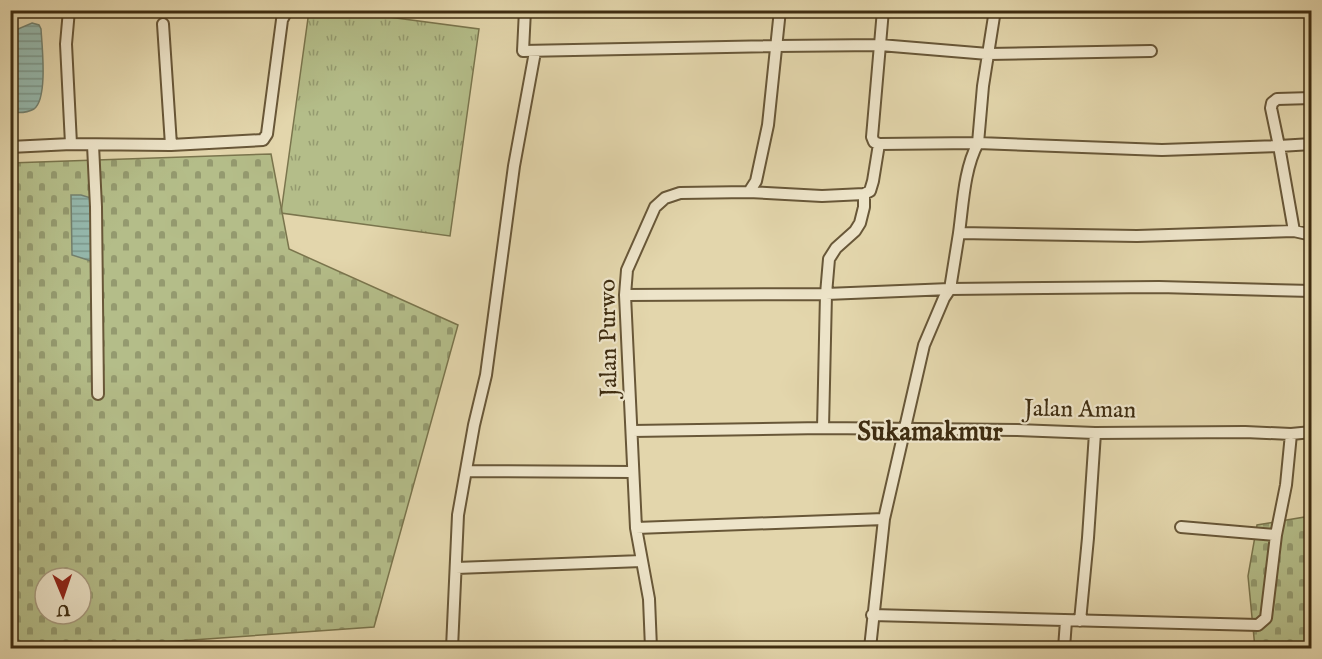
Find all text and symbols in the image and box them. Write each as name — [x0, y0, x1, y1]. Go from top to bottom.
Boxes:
street label: Jalan Purwo — [592, 279, 626, 400]
street label: Jalan Aman — [1021, 393, 1137, 426]
district label: Sukamakmur — [857, 416, 1004, 450]
north arrow — [33, 566, 93, 626]
text: U — [56, 599, 72, 619]

